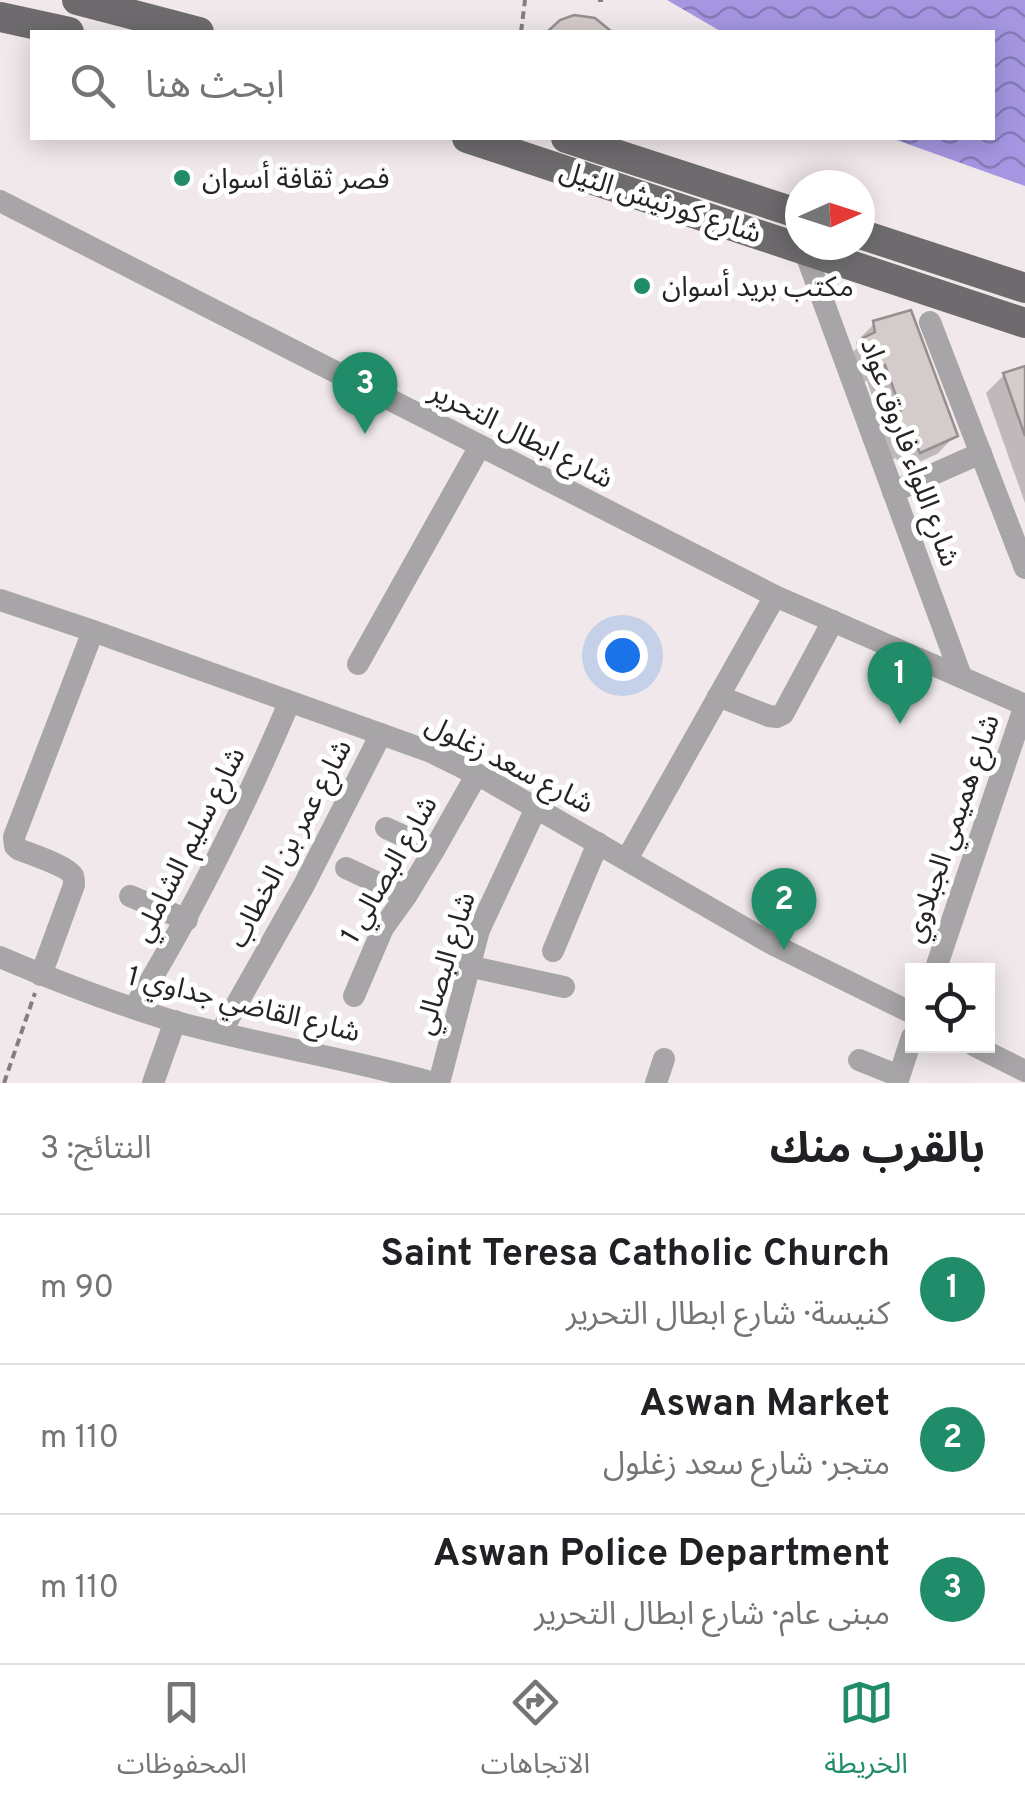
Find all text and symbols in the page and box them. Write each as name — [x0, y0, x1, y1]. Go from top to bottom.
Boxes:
search box — [30, 30, 995, 140]
icon: search — [65, 58, 120, 113]
text: ابحث هنا — [145, 63, 285, 112]
street label: شارع كورنيش النيل — [555, 154, 765, 253]
place label: فصر ثقافة أسوان — [202, 160, 389, 199]
marker: فصر ثقافة أسوان — [171, 167, 193, 189]
north arrow — [785, 170, 875, 260]
place label: مكتب بريد أسوان — [662, 268, 854, 307]
marker: مكتب بريد أسوان — [631, 275, 653, 297]
street label: شارع اللواء فاروق عواد — [850, 334, 966, 572]
pin: 3 — [332, 352, 398, 434]
street label: شارع ابطال التحرير — [422, 374, 619, 498]
your location — [597, 630, 648, 681]
pin: 1 — [868, 642, 932, 724]
street label: شارع سعد زغلول — [419, 708, 599, 823]
street label: شارع هميمي الجبلاوي — [898, 710, 1010, 948]
street label: شارع عمر بن الخطاب — [221, 734, 362, 955]
street label: شارع سليم الشاملي — [126, 742, 256, 949]
street label: شارع البصالي 1 — [334, 790, 448, 951]
pin: 2 — [752, 868, 816, 950]
street label: شارع البصالي — [408, 888, 486, 1040]
street label: شارع القاضي جداوي 1 — [123, 960, 363, 1053]
map controls — [905, 963, 995, 1053]
button: locate — [905, 963, 995, 1053]
text: بالقرب منك — [770, 1125, 985, 1178]
text: النتائج: 3 — [40, 1130, 152, 1170]
text: Saint Teresa Catholic Church — [380, 1231, 890, 1280]
text: 90 m — [40, 1269, 114, 1309]
text: 1 — [946, 1269, 959, 1309]
text: كنيسة · شارع ابطال التحرير — [566, 1296, 890, 1336]
text: Aswan Market — [639, 1381, 890, 1430]
text: 110 m — [40, 1419, 119, 1459]
text: 2 — [943, 1419, 962, 1459]
text: متجر · شارع سعد زغلول — [603, 1446, 890, 1486]
text: Aswan Police Department — [433, 1531, 890, 1580]
text: 110 m — [40, 1569, 119, 1609]
text: 3 — [943, 1569, 962, 1609]
text: مبنى عام · شارع ابطال التحرير — [534, 1596, 890, 1636]
tab: المحفوظات — [117, 1675, 247, 1794]
tab: الاتجاهات — [481, 1675, 590, 1794]
tab: الخريطة — [824, 1675, 908, 1794]

